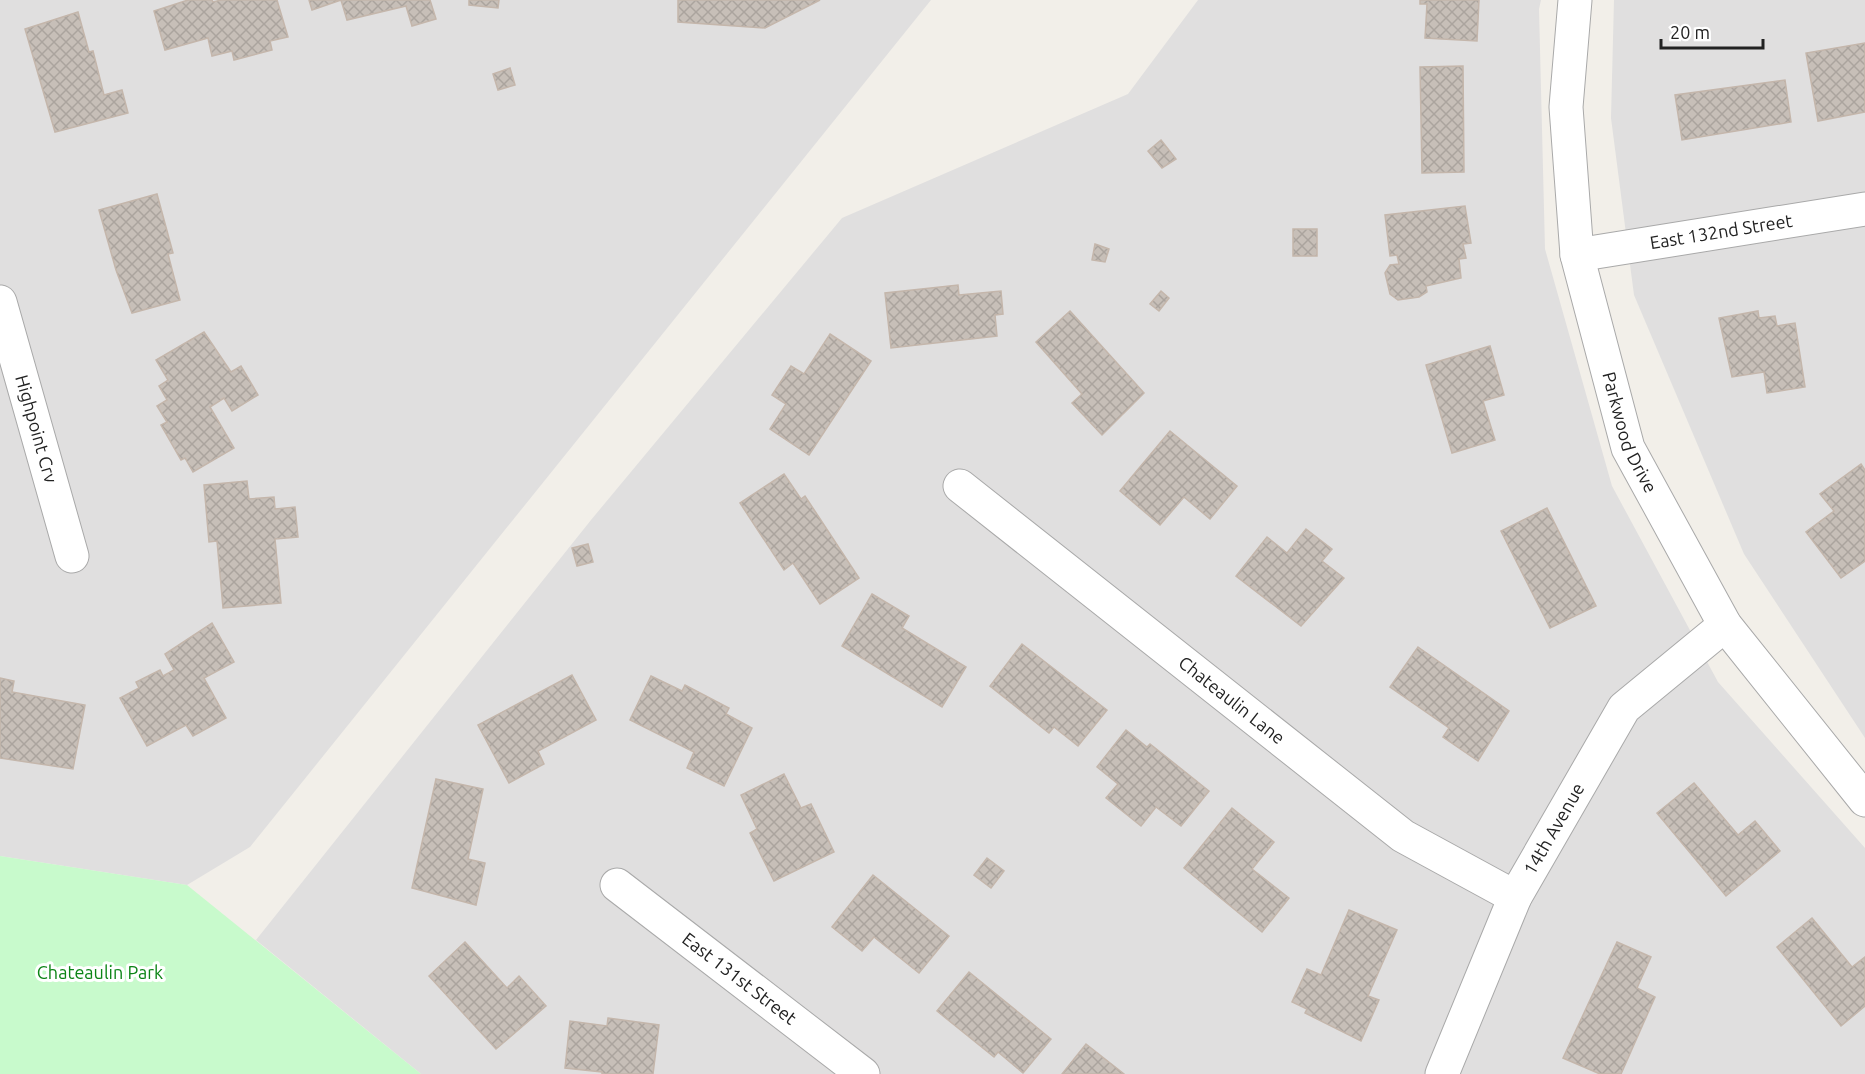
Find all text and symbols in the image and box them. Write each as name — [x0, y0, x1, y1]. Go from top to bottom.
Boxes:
scale bar — [1661, 12, 1763, 50]
text: 20 m — [1670, 22, 1710, 42]
street label: East 132nd Street — [1648, 210, 1794, 252]
street label: Parkwood Drive — [1599, 369, 1662, 496]
street label: Highpoint Crv — [12, 372, 62, 485]
street label: Chateaulin Lane — [1175, 652, 1289, 748]
street label: 14th Avenue — [1519, 779, 1588, 878]
street label: East 131st Street — [679, 928, 801, 1028]
park label: Chateaulin Park — [37, 962, 163, 982]

